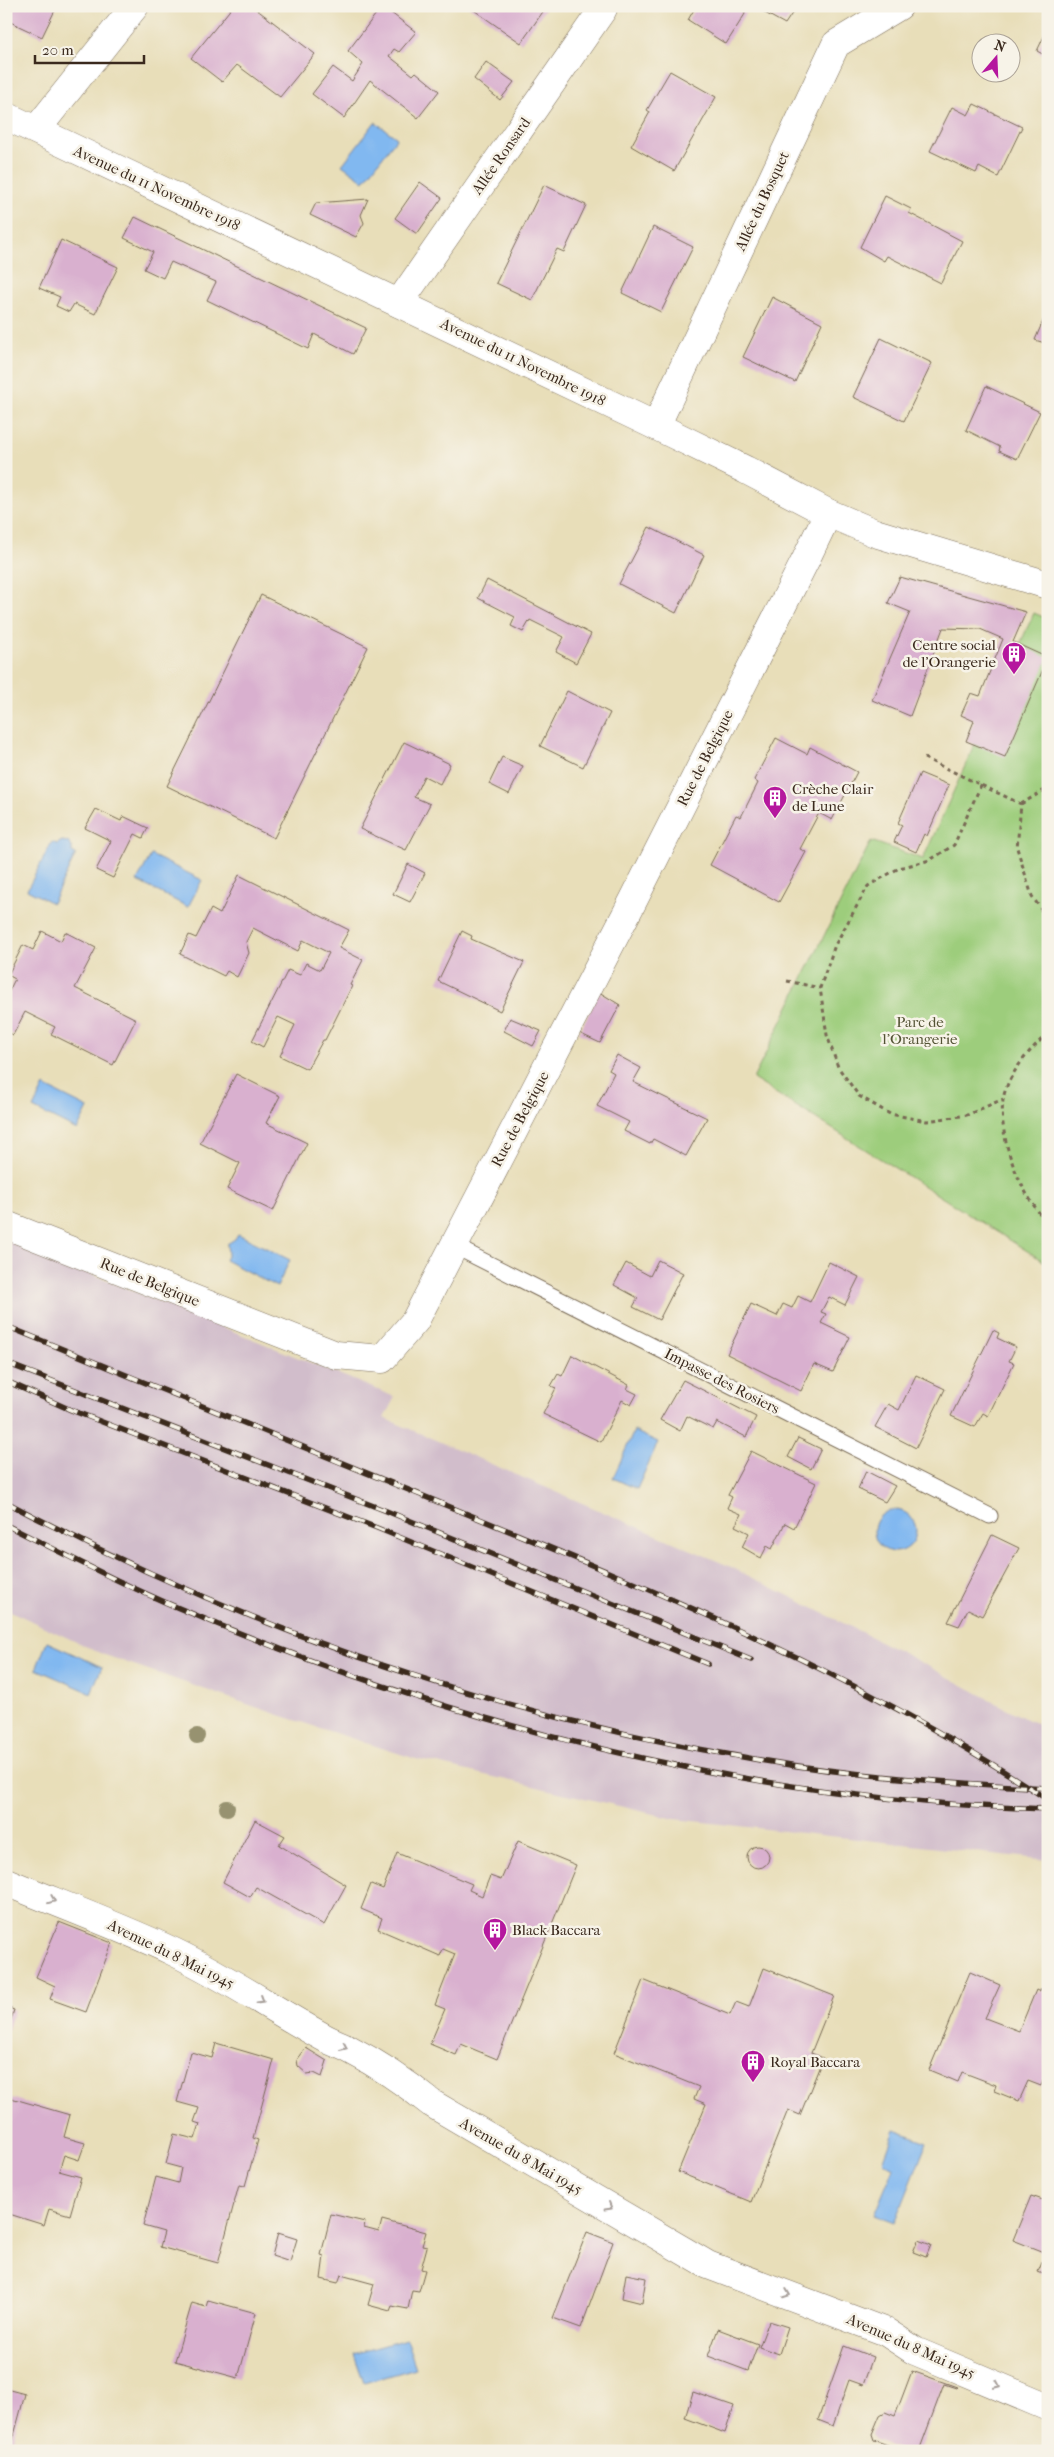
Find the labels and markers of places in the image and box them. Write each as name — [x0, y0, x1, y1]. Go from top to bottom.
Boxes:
place label: Centre social de l'Orangerie — [902, 636, 997, 671]
building icon: Centre social de l'Orangerie — [1001, 641, 1027, 675]
place label: Crèche Clair de Lune — [792, 780, 874, 815]
building icon: Crèche Clair de Lune — [762, 785, 788, 819]
building icon: Black Baccara — [482, 1917, 508, 1951]
place label: Black Baccara — [512, 1921, 602, 1939]
building icon: Royal Baccara — [740, 2049, 766, 2083]
place label: Royal Baccara — [770, 2053, 861, 2071]

